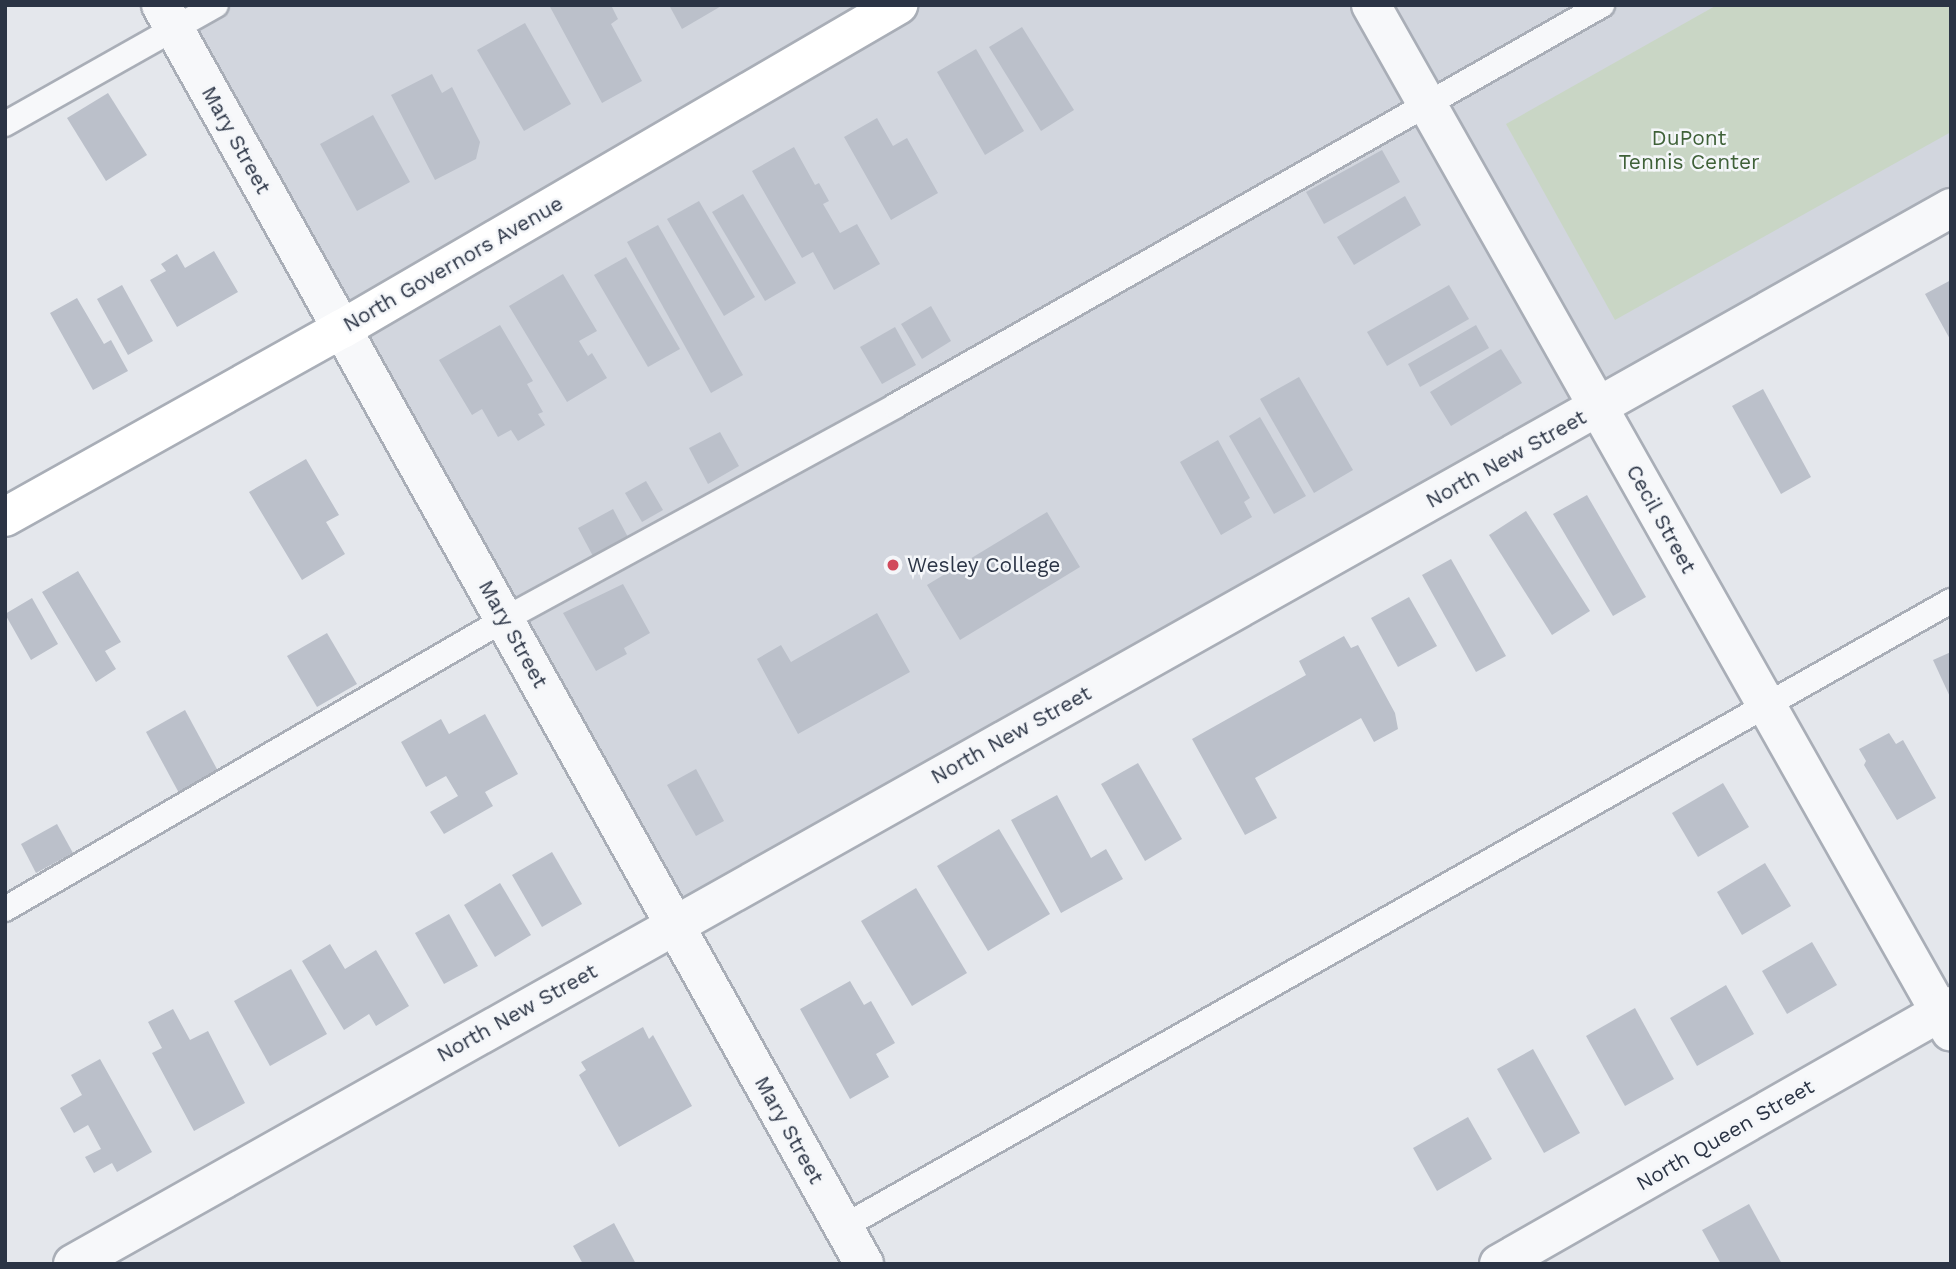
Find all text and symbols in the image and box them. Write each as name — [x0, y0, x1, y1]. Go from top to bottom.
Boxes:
street label: Mary Street — [196, 82, 276, 198]
park label: DuPont Tennis Center — [1618, 125, 1760, 175]
street label: North Governors Avenue — [338, 190, 568, 338]
street label: North New Street — [1421, 404, 1591, 514]
street label: Cecil Street — [1621, 460, 1701, 578]
place label: Wesley College — [907, 552, 1061, 578]
marker: Wesley College — [885, 557, 901, 573]
street label: Mary Street — [473, 576, 553, 692]
street label: North New Street — [926, 680, 1096, 790]
street label: North New Street — [432, 958, 602, 1068]
street label: Mary Street — [749, 1072, 829, 1188]
street label: North Queen Street — [1632, 1074, 1818, 1196]

